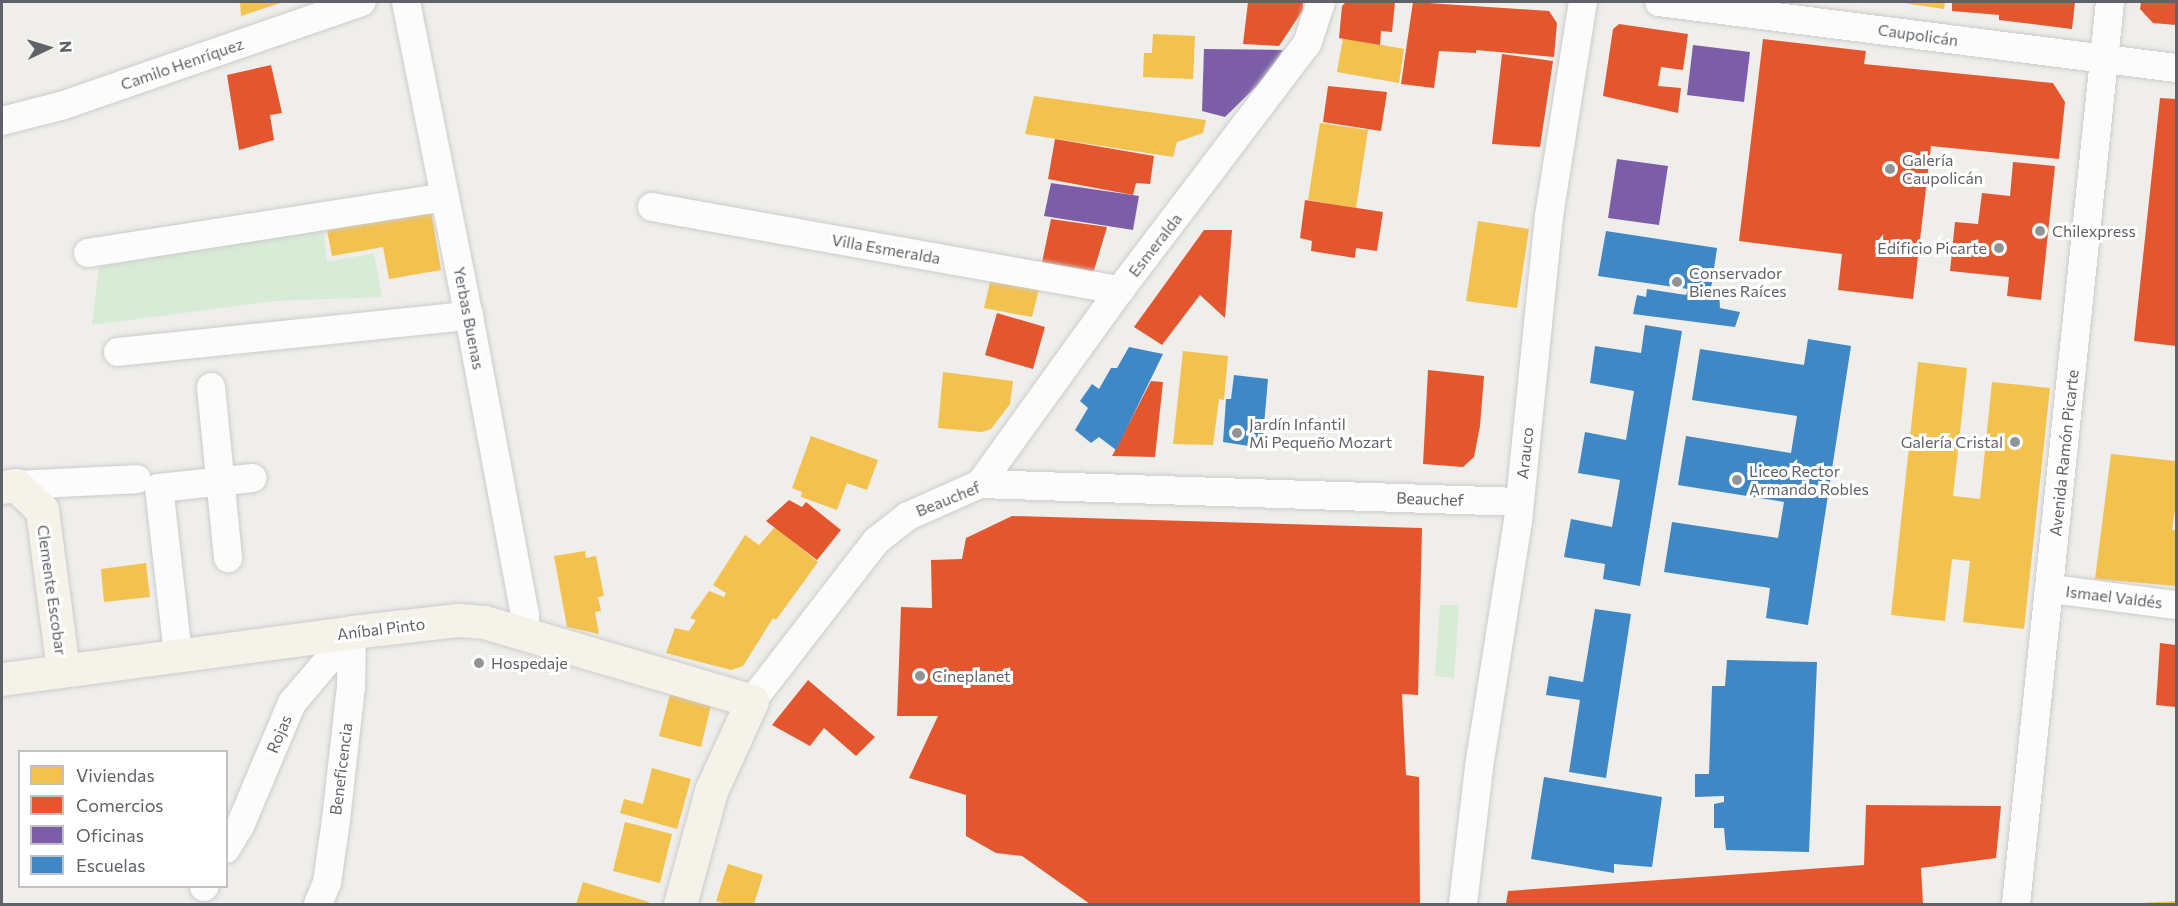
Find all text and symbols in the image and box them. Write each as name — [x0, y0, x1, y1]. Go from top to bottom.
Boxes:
north arrow — [18, 18, 78, 78]
street label: Caupolicán — [1877, 20, 1959, 50]
street label: Camilo Henríquez — [118, 34, 246, 94]
text: N — [57, 40, 76, 53]
place label: Galería Caupolicán — [1902, 150, 1983, 188]
marker: Galería Caupolicán — [1883, 162, 1897, 176]
street label: Esmeralda — [1124, 209, 1186, 281]
place label: Chilexpress — [2052, 221, 2136, 241]
marker: Chilexpress — [2033, 224, 2047, 238]
street label: Villa Esmeralda — [830, 230, 942, 268]
place label: Edificio Picarte — [1877, 238, 1987, 258]
marker: Edificio Picarte — [1992, 241, 2006, 255]
place label: Conservador Bienes Raíces — [1689, 263, 1787, 301]
street label: Yerbas Buenas — [450, 265, 488, 371]
marker: Conservador Bienes Raíces — [1670, 275, 1684, 289]
street label: Avenida Ramón Picarte — [2046, 369, 2082, 537]
place label: Jardín Infantil Mi Pequeño Mozart — [1249, 414, 1392, 452]
marker: Jardín Infantil Mi Pequeño Mozart — [1230, 426, 1244, 440]
street label: Arauco — [1513, 426, 1537, 480]
place label: Galería Cristal — [1901, 432, 2003, 452]
marker: Galería Cristal — [2008, 435, 2022, 449]
place label: Liceo Rector Armando Robles — [1749, 461, 1869, 499]
marker: Liceo Rector Armando Robles — [1730, 473, 1744, 487]
street label: Beauchef — [913, 477, 983, 521]
street label: Beauchef — [1396, 488, 1464, 510]
street label: Clemente Escobar — [33, 524, 71, 656]
street label: Ismael Valdés — [2065, 582, 2163, 612]
street label: Aníbal Pinto — [336, 614, 426, 644]
place label: Hospedaje — [491, 653, 568, 673]
marker: Hospedaje — [472, 656, 486, 670]
place label: Cineplanet — [932, 666, 1011, 686]
marker: Cineplanet — [913, 669, 927, 683]
street label: Rojas — [262, 712, 296, 756]
street label: Beneficencia — [326, 722, 356, 816]
legend — [18, 750, 228, 888]
text: Viviendas — [76, 764, 155, 786]
text: Comercios — [76, 794, 163, 816]
text: Oficinas — [76, 824, 144, 846]
text: Escuelas — [76, 854, 145, 876]

